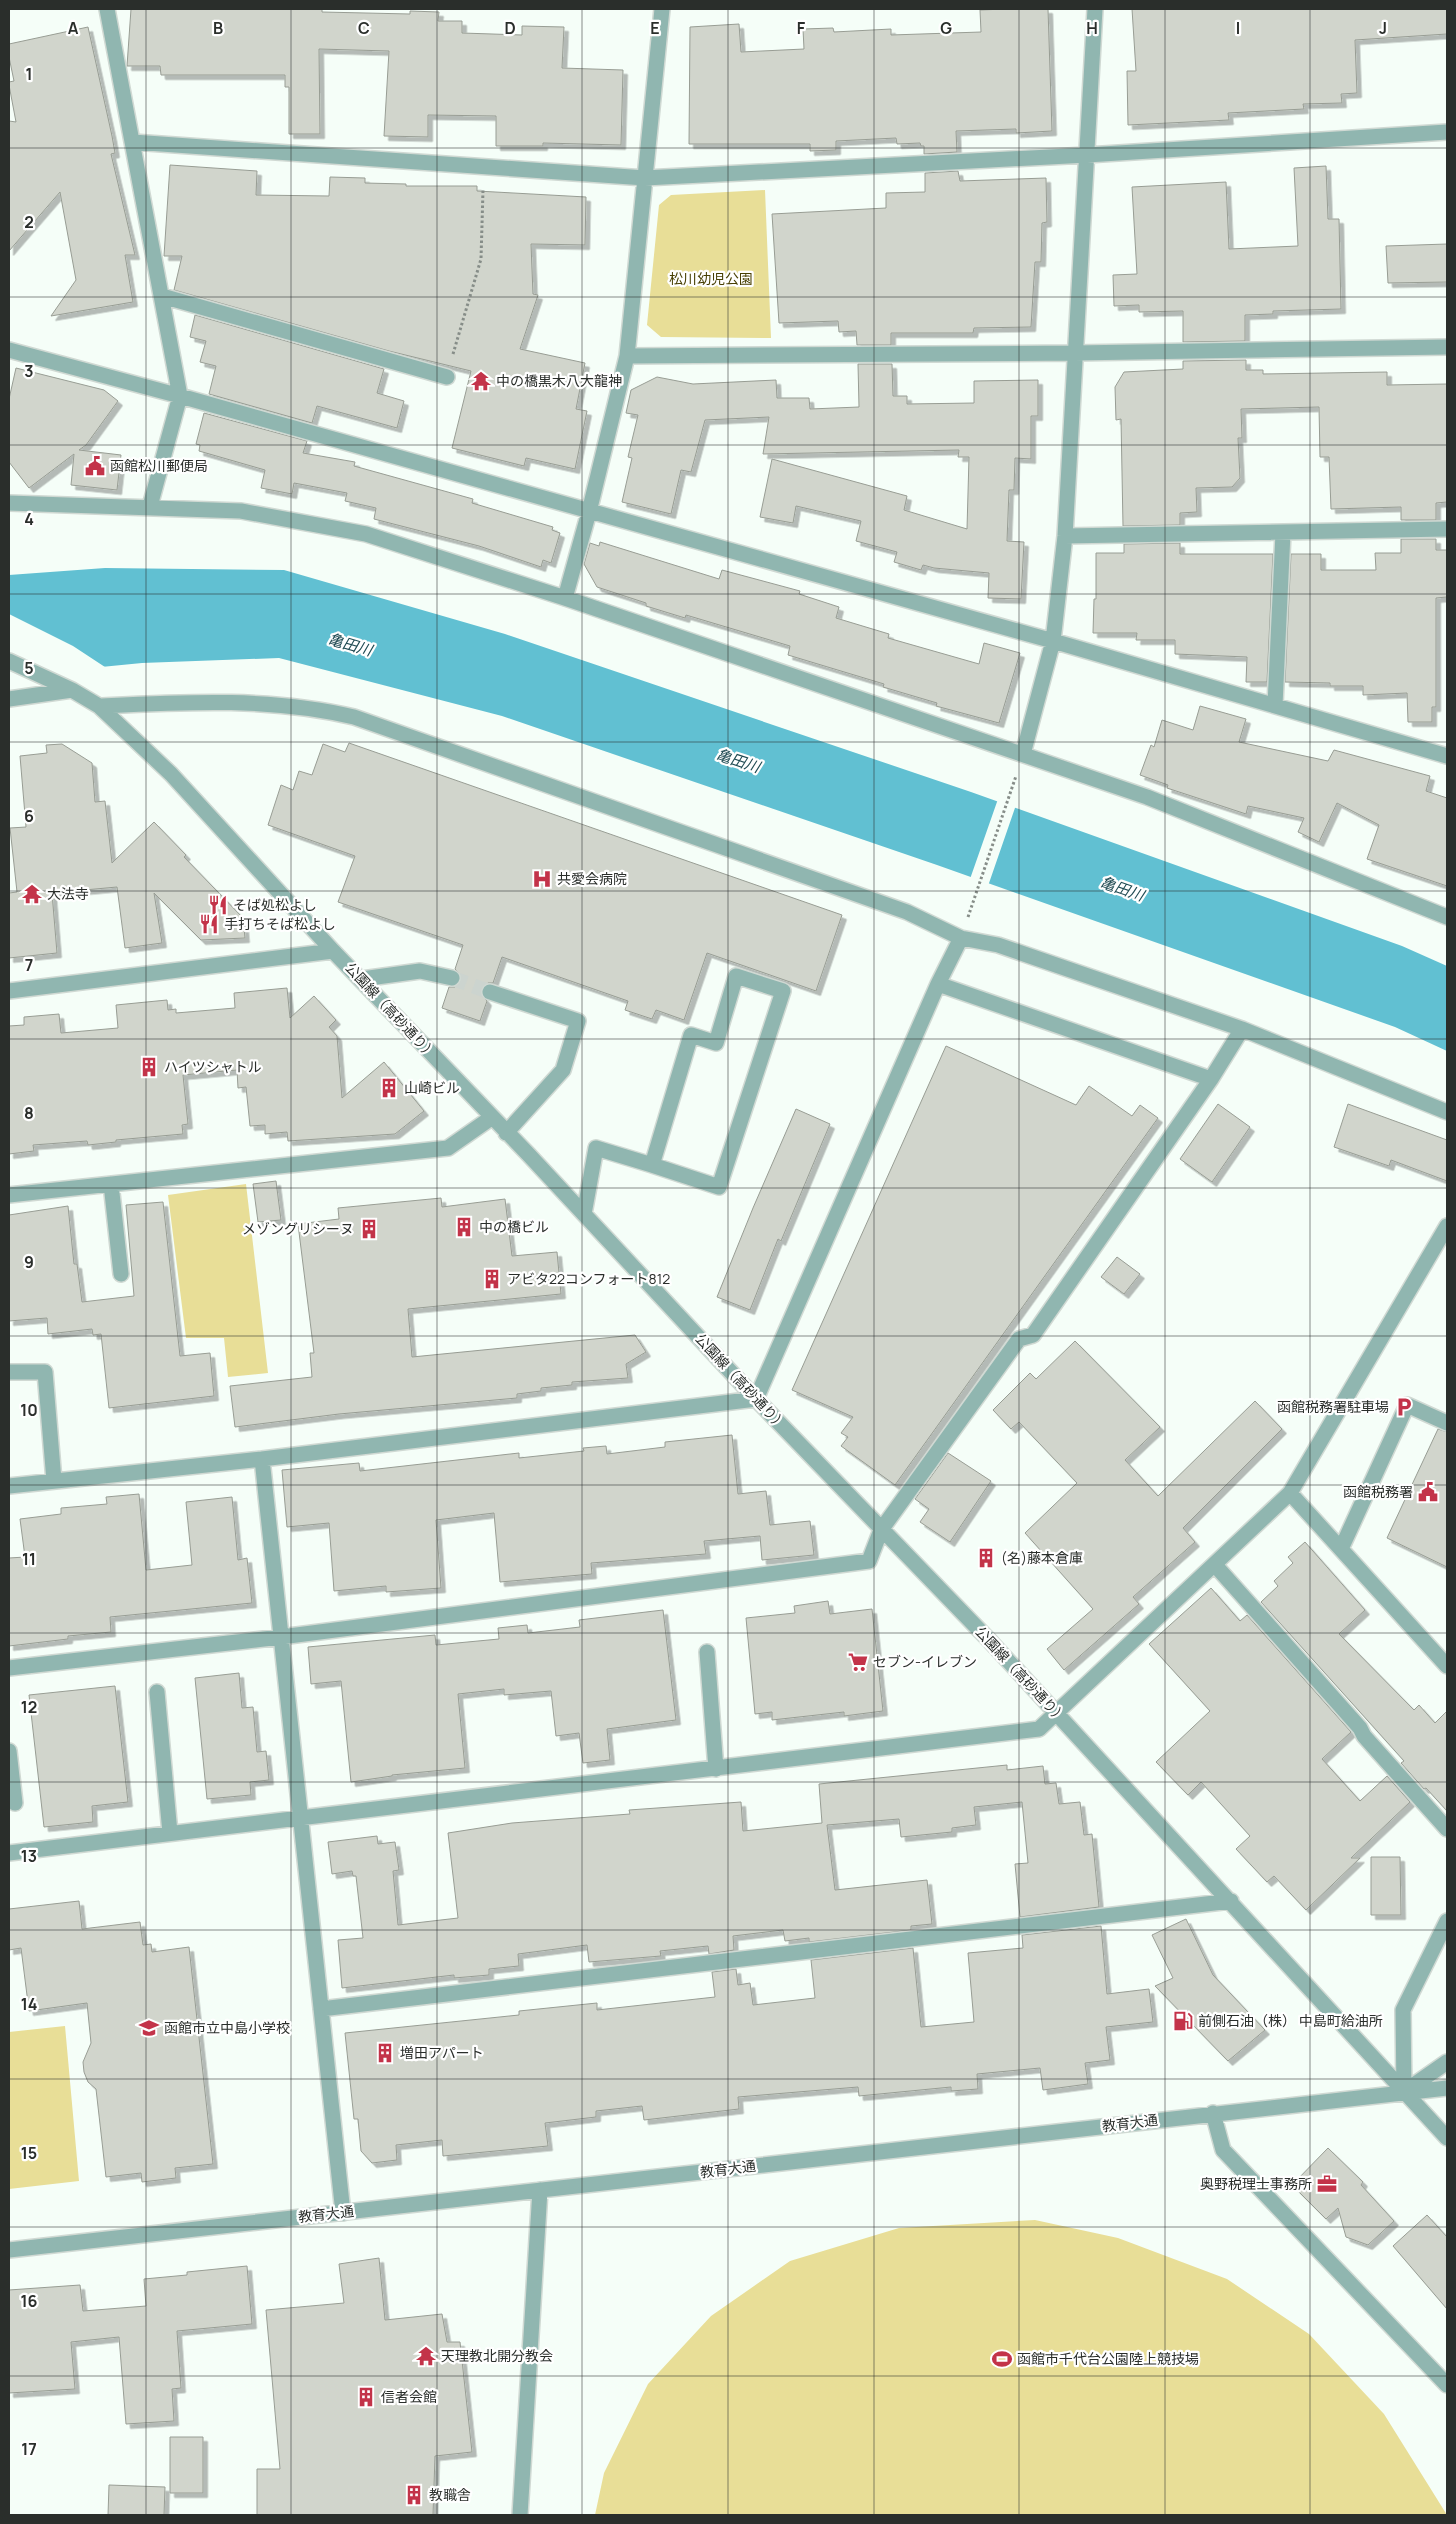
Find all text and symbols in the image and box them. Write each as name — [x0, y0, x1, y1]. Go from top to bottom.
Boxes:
text: A — [68, 17, 79, 39]
text: B — [213, 17, 223, 39]
text: C — [358, 17, 370, 39]
text: D — [504, 17, 516, 39]
text: E — [650, 17, 660, 39]
text: F — [797, 17, 806, 39]
text: G — [940, 17, 952, 39]
text: H — [1086, 17, 1098, 39]
text: I — [1236, 17, 1240, 39]
text: J — [1379, 17, 1387, 39]
text: 1 — [25, 63, 33, 85]
text: 2 — [24, 211, 34, 233]
park label: 松川幼児公園 — [669, 269, 753, 288]
text: 3 — [24, 360, 34, 382]
temple icon: 中の橋黒木八大龍神 — [470, 370, 492, 392]
place label: 中の橋黒木八大龍神 — [496, 371, 622, 390]
public building icon: 函館松川郵便局 — [84, 455, 106, 477]
place label: 函館松川郵便局 — [110, 456, 208, 475]
text: 4 — [24, 508, 34, 530]
water label: 亀田川 — [326, 628, 377, 661]
text: 5 — [24, 657, 34, 679]
water label: 亀田川 — [714, 744, 765, 778]
text: 6 — [24, 805, 34, 827]
hospital icon: 共愛会病院 — [531, 868, 553, 890]
place label: 共愛会病院 — [557, 869, 627, 888]
water label: 亀田川 — [1097, 871, 1149, 906]
temple icon: 大法寺 — [21, 883, 43, 905]
place label: 大法寺 — [47, 884, 89, 903]
restaurant icon: そば処松よし — [207, 894, 229, 916]
place label: そば処松よし — [233, 895, 317, 914]
restaurant icon: 手打ちそば松よし — [198, 913, 220, 935]
place label: 手打ちそば松よし — [224, 914, 336, 933]
text: 7 — [25, 954, 33, 976]
street label: 公園線（高砂通り） — [341, 958, 441, 1063]
building icon: ハイツシャトル — [138, 1056, 160, 1078]
place label: ハイツシャトル — [164, 1057, 262, 1076]
building icon: 山崎ビル — [378, 1077, 400, 1099]
place label: 山崎ビル — [404, 1078, 460, 1097]
text: 8 — [24, 1102, 34, 1124]
building icon: 中の橋ビル — [453, 1216, 475, 1238]
place label: 中の橋ビル — [479, 1217, 549, 1236]
building icon: メゾングリシーヌ — [358, 1218, 380, 1240]
place label: メゾングリシーヌ — [242, 1219, 354, 1238]
text: 9 — [24, 1251, 34, 1273]
building icon: アビタ22コンフォート812 — [481, 1268, 503, 1290]
place label: アビタ22コンフォート812 — [507, 1269, 670, 1288]
street label: 公園線（高砂通り） — [691, 1329, 791, 1434]
parking icon: 函館税務署駐車場 — [1393, 1396, 1415, 1418]
place label: 函館税務署駐車場 — [1277, 1397, 1389, 1416]
text: 10 — [20, 1399, 38, 1421]
public building icon: 函館税務署 — [1417, 1481, 1439, 1503]
place label: 函館税務署 — [1343, 1482, 1413, 1501]
building icon: (名)藤本倉庫 — [975, 1547, 997, 1569]
text: 11 — [22, 1548, 36, 1570]
place label: (名)藤本倉庫 — [1001, 1548, 1083, 1567]
street label: 公園線（高砂通り） — [971, 1622, 1071, 1727]
supermarket icon: セブン-イレブン — [847, 1651, 869, 1673]
place label: セブン-イレブン — [873, 1652, 977, 1671]
text: 12 — [21, 1696, 37, 1718]
text: 13 — [21, 1845, 37, 1867]
text: 14 — [21, 1993, 37, 2015]
fuel station icon: 前側石油（株） 中島町給油所 — [1172, 2010, 1194, 2032]
place label: 前側石油（株） 中島町給油所 — [1198, 2011, 1383, 2030]
school or university icon: 函館市立中島小学校 — [138, 2017, 160, 2039]
place label: 函館市立中島小学校 — [164, 2018, 290, 2037]
building icon: 増田アパート — [374, 2042, 396, 2064]
place label: 増田アパート — [400, 2043, 484, 2062]
street label: 教育大通 — [1101, 2110, 1159, 2135]
text: 15 — [21, 2142, 37, 2164]
street label: 教育大通 — [699, 2156, 757, 2181]
office icon: 奥野税理士事務所 — [1316, 2173, 1338, 2195]
place label: 奥野税理士事務所 — [1200, 2174, 1312, 2193]
street label: 教育大通 — [297, 2201, 355, 2226]
text: 16 — [21, 2290, 38, 2312]
temple icon: 天理教北開分教会 — [415, 2345, 437, 2367]
place label: 天理教北開分教会 — [441, 2346, 553, 2365]
sports icon: 函館市千代台公園陸上競技場 — [991, 2348, 1013, 2370]
place label: 函館市千代台公園陸上競技場 — [1017, 2349, 1199, 2368]
building icon: 信者会館 — [355, 2386, 377, 2408]
place label: 信者会館 — [381, 2387, 437, 2406]
text: 17 — [21, 2438, 37, 2460]
building icon: 教職舎 — [403, 2484, 425, 2506]
place label: 教職舎 — [429, 2485, 471, 2504]

